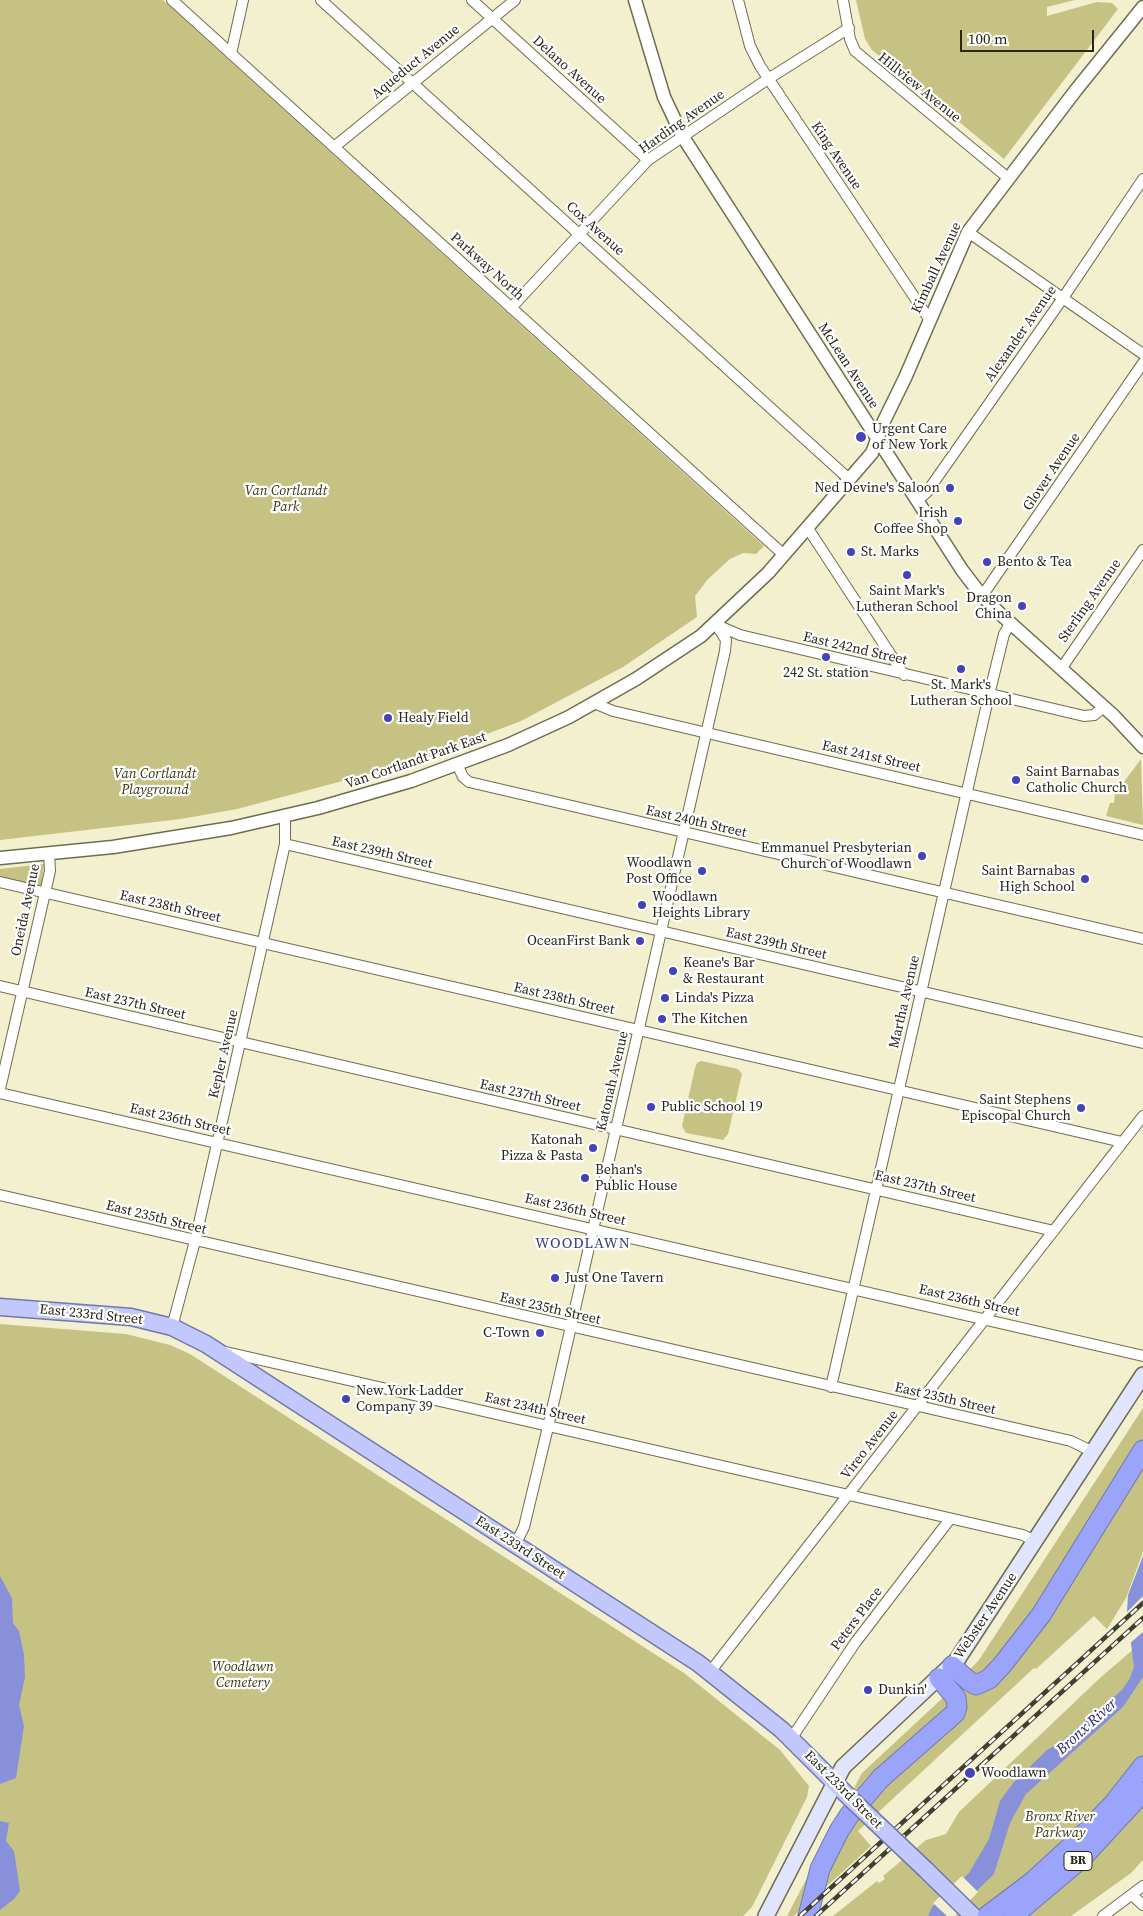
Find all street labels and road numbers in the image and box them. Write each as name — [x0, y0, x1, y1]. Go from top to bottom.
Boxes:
street label: Aqueduct Avenue — [369, 21, 463, 103]
street label: Delano Avenue — [529, 33, 609, 107]
street label: Hillview Avenue — [874, 50, 964, 126]
street label: Harding Avenue — [636, 86, 728, 158]
street label: King Avenue — [807, 119, 865, 193]
street label: Cox Avenue — [562, 198, 628, 260]
street label: Kimball Avenue — [908, 220, 966, 316]
street label: Parkway North — [447, 229, 527, 305]
street label: Alexander Avenue — [982, 283, 1060, 385]
street label: McLean Avenue — [814, 320, 882, 412]
street label: Glover Avenue — [1020, 430, 1084, 514]
street label: Sterling Avenue — [1055, 556, 1125, 646]
street label: East 242nd Street — [801, 629, 909, 669]
street label: Van Cortlandt Park East — [343, 729, 489, 793]
street label: East 241st Street — [820, 738, 922, 776]
street label: East 240th Street — [644, 802, 748, 842]
street label: East 239th Street — [330, 833, 434, 873]
street label: Oneida Avenue — [8, 862, 44, 958]
street label: East 238th Street — [118, 887, 222, 927]
street label: East 239th Street — [724, 924, 828, 964]
street label: Martha Avenue — [886, 954, 924, 1050]
street label: East 238th Street — [512, 979, 616, 1019]
street label: East 237th Street — [83, 984, 187, 1024]
street label: Kepler Avenue — [206, 1008, 242, 1100]
street label: Katonah Avenue — [593, 1030, 633, 1132]
street label: East 237th Street — [478, 1076, 582, 1116]
street label: East 236th Street — [128, 1100, 232, 1140]
street label: East 237th Street — [873, 1167, 977, 1207]
street label: East 236th Street — [523, 1190, 627, 1230]
street label: East 235th Street — [104, 1197, 208, 1239]
street label: East 236th Street — [917, 1281, 1021, 1321]
street label: East 235th Street — [498, 1289, 602, 1329]
street label: East 233rd Street — [39, 1301, 143, 1329]
street label: East 235th Street — [893, 1379, 997, 1419]
street label: East 234th Street — [483, 1389, 587, 1429]
street label: Vireo Avenue — [838, 1407, 902, 1483]
street label: East 233rd Street — [472, 1513, 568, 1583]
street label: Webster Avenue — [951, 1570, 1021, 1662]
street label: Peters Place — [828, 1584, 886, 1654]
street label: East 233rd Street — [800, 1747, 886, 1833]
road number: BR — [1064, 1852, 1092, 1870]

